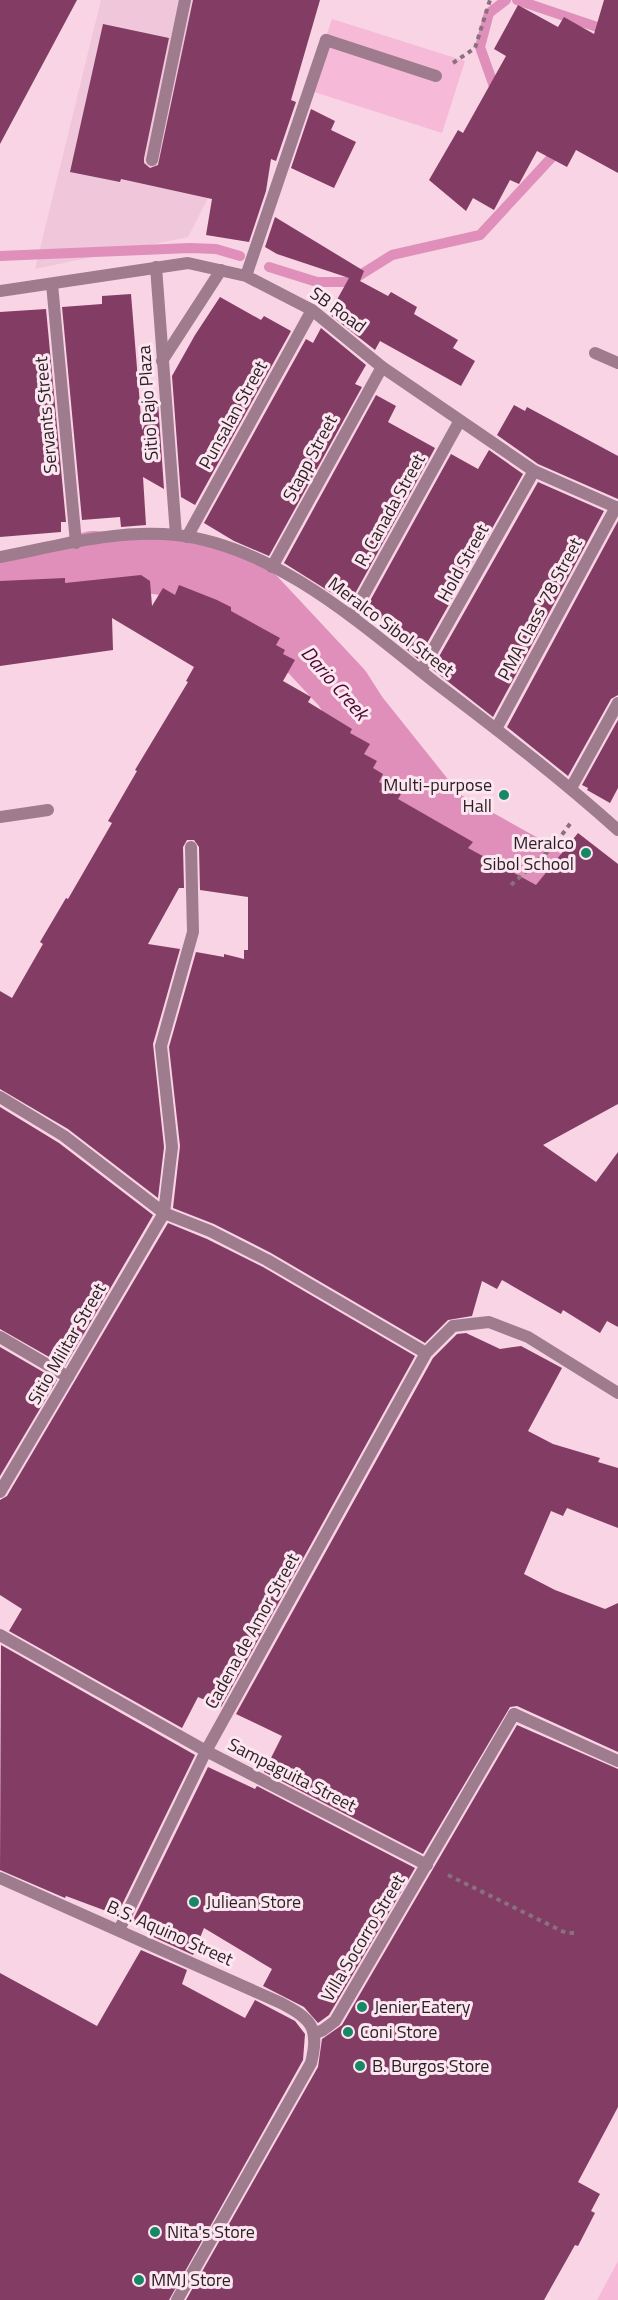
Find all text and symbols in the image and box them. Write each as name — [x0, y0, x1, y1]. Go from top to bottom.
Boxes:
street label: SB Road — [305, 280, 372, 339]
street label: Sitio Pajo Plaza — [130, 344, 165, 462]
street label: Servants Street — [27, 355, 64, 475]
street label: Punsalan Street — [192, 355, 274, 474]
street label: Stapp Street — [276, 409, 344, 506]
street label: R. Canada Street — [347, 448, 432, 571]
street label: Hold Street — [430, 518, 495, 607]
street label: PMA Class '78 Street — [490, 532, 589, 685]
street label: Meralco Sibol Street — [323, 570, 461, 684]
water label: Dario Creek — [294, 638, 378, 729]
place label: Multi-purpose Hall — [383, 771, 492, 819]
marker: Multi-purpose Hall — [497, 788, 511, 802]
place label: Meralco Sibol School — [483, 829, 574, 877]
marker: Meralco Sibol School — [579, 846, 593, 860]
street label: Sitio Militar Street — [21, 1277, 113, 1410]
street label: Cadena de Amor Street — [197, 1547, 306, 1714]
street label: Sampaguita Street — [223, 1731, 362, 1819]
street label: Villa Socorro Street — [314, 1868, 412, 2007]
place label: Juliean Store — [206, 1888, 301, 1915]
street label: B.S. Aquino Street — [103, 1893, 238, 1973]
marker: Juliean Store — [187, 1895, 201, 1909]
place label: Jenier Eatery — [374, 1993, 471, 2020]
marker: Jenier Eatery — [355, 2000, 369, 2014]
place label: Coni Store — [360, 2018, 437, 2045]
marker: Coni Store — [341, 2025, 355, 2039]
place label: B. Burgos Store — [372, 2052, 489, 2079]
marker: B. Burgos Store — [353, 2059, 367, 2073]
place label: Nita's Store — [167, 2218, 255, 2245]
marker: Nita's Store — [148, 2225, 162, 2239]
place label: MMJ Store — [151, 2266, 231, 2293]
marker: MMJ Store — [132, 2273, 146, 2287]

